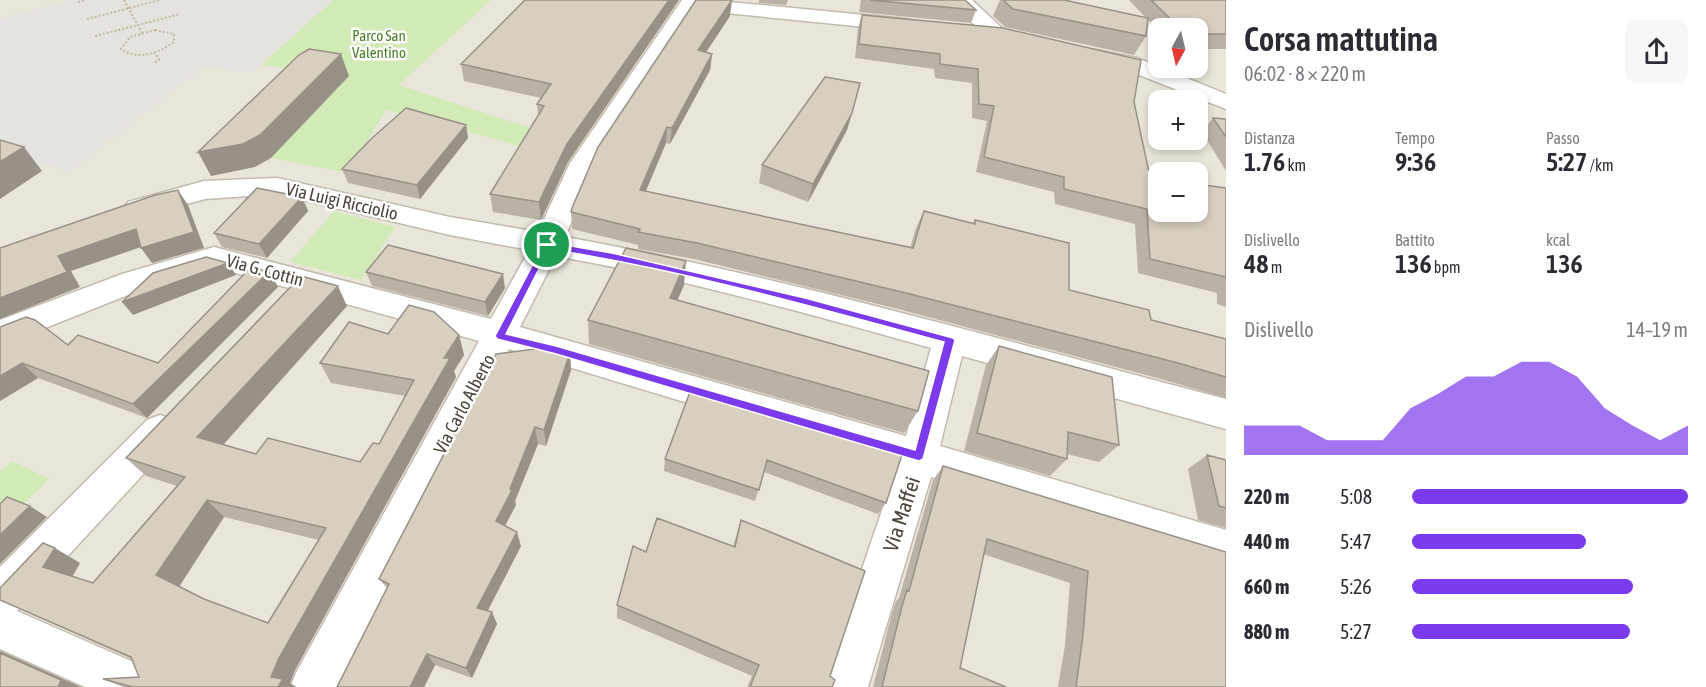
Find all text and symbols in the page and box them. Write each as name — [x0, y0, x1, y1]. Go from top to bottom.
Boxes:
north arrow — [1148, 18, 1208, 78]
map controls — [1148, 18, 1208, 222]
text: Corsa mattutina — [1244, 20, 1438, 58]
button: share — [1625, 20, 1688, 83]
park label: Parco San Valentino — [352, 27, 406, 61]
text: 06:02 · 8 × 220 m — [1244, 62, 1366, 85]
button: + — [1148, 90, 1208, 150]
text: Distanza — [1244, 129, 1295, 147]
text: Tempo — [1395, 129, 1435, 147]
text: Passo — [1546, 129, 1580, 147]
text: 1.76 — [1244, 147, 1285, 177]
text: 9:36 — [1395, 147, 1436, 177]
text: 5:27 — [1546, 147, 1587, 177]
text: km — [1285, 156, 1306, 174]
text: /km — [1587, 156, 1613, 174]
button: − — [1148, 162, 1208, 222]
street label: Via Luigi Ricciolio — [284, 178, 400, 224]
pin — [521, 219, 572, 270]
icon: arrive — [530, 228, 563, 261]
text: Dislivello — [1244, 231, 1300, 249]
text: Battito — [1395, 231, 1435, 249]
text: kcal — [1546, 231, 1570, 249]
text: 48 — [1244, 249, 1268, 279]
text: 136 — [1395, 249, 1432, 279]
text: 136 — [1546, 249, 1583, 279]
street label: Via G. Cottin — [224, 250, 306, 290]
text: m — [1268, 258, 1282, 276]
text: bpm — [1432, 258, 1461, 276]
text: Dislivello — [1244, 318, 1314, 341]
text: 14–19 m — [1626, 318, 1688, 341]
street label: Via Carlo Alberto — [429, 351, 499, 457]
street label: Via Maffei — [878, 474, 924, 554]
text: 220 m — [1244, 485, 1289, 508]
text: 5:08 — [1340, 485, 1372, 508]
text: 440 m — [1244, 530, 1289, 553]
text: 5:47 — [1340, 530, 1372, 553]
text: 660 m — [1244, 575, 1289, 598]
text: 5:26 — [1340, 575, 1372, 598]
text: 880 m — [1244, 620, 1289, 643]
text: 5:27 — [1340, 620, 1372, 643]

